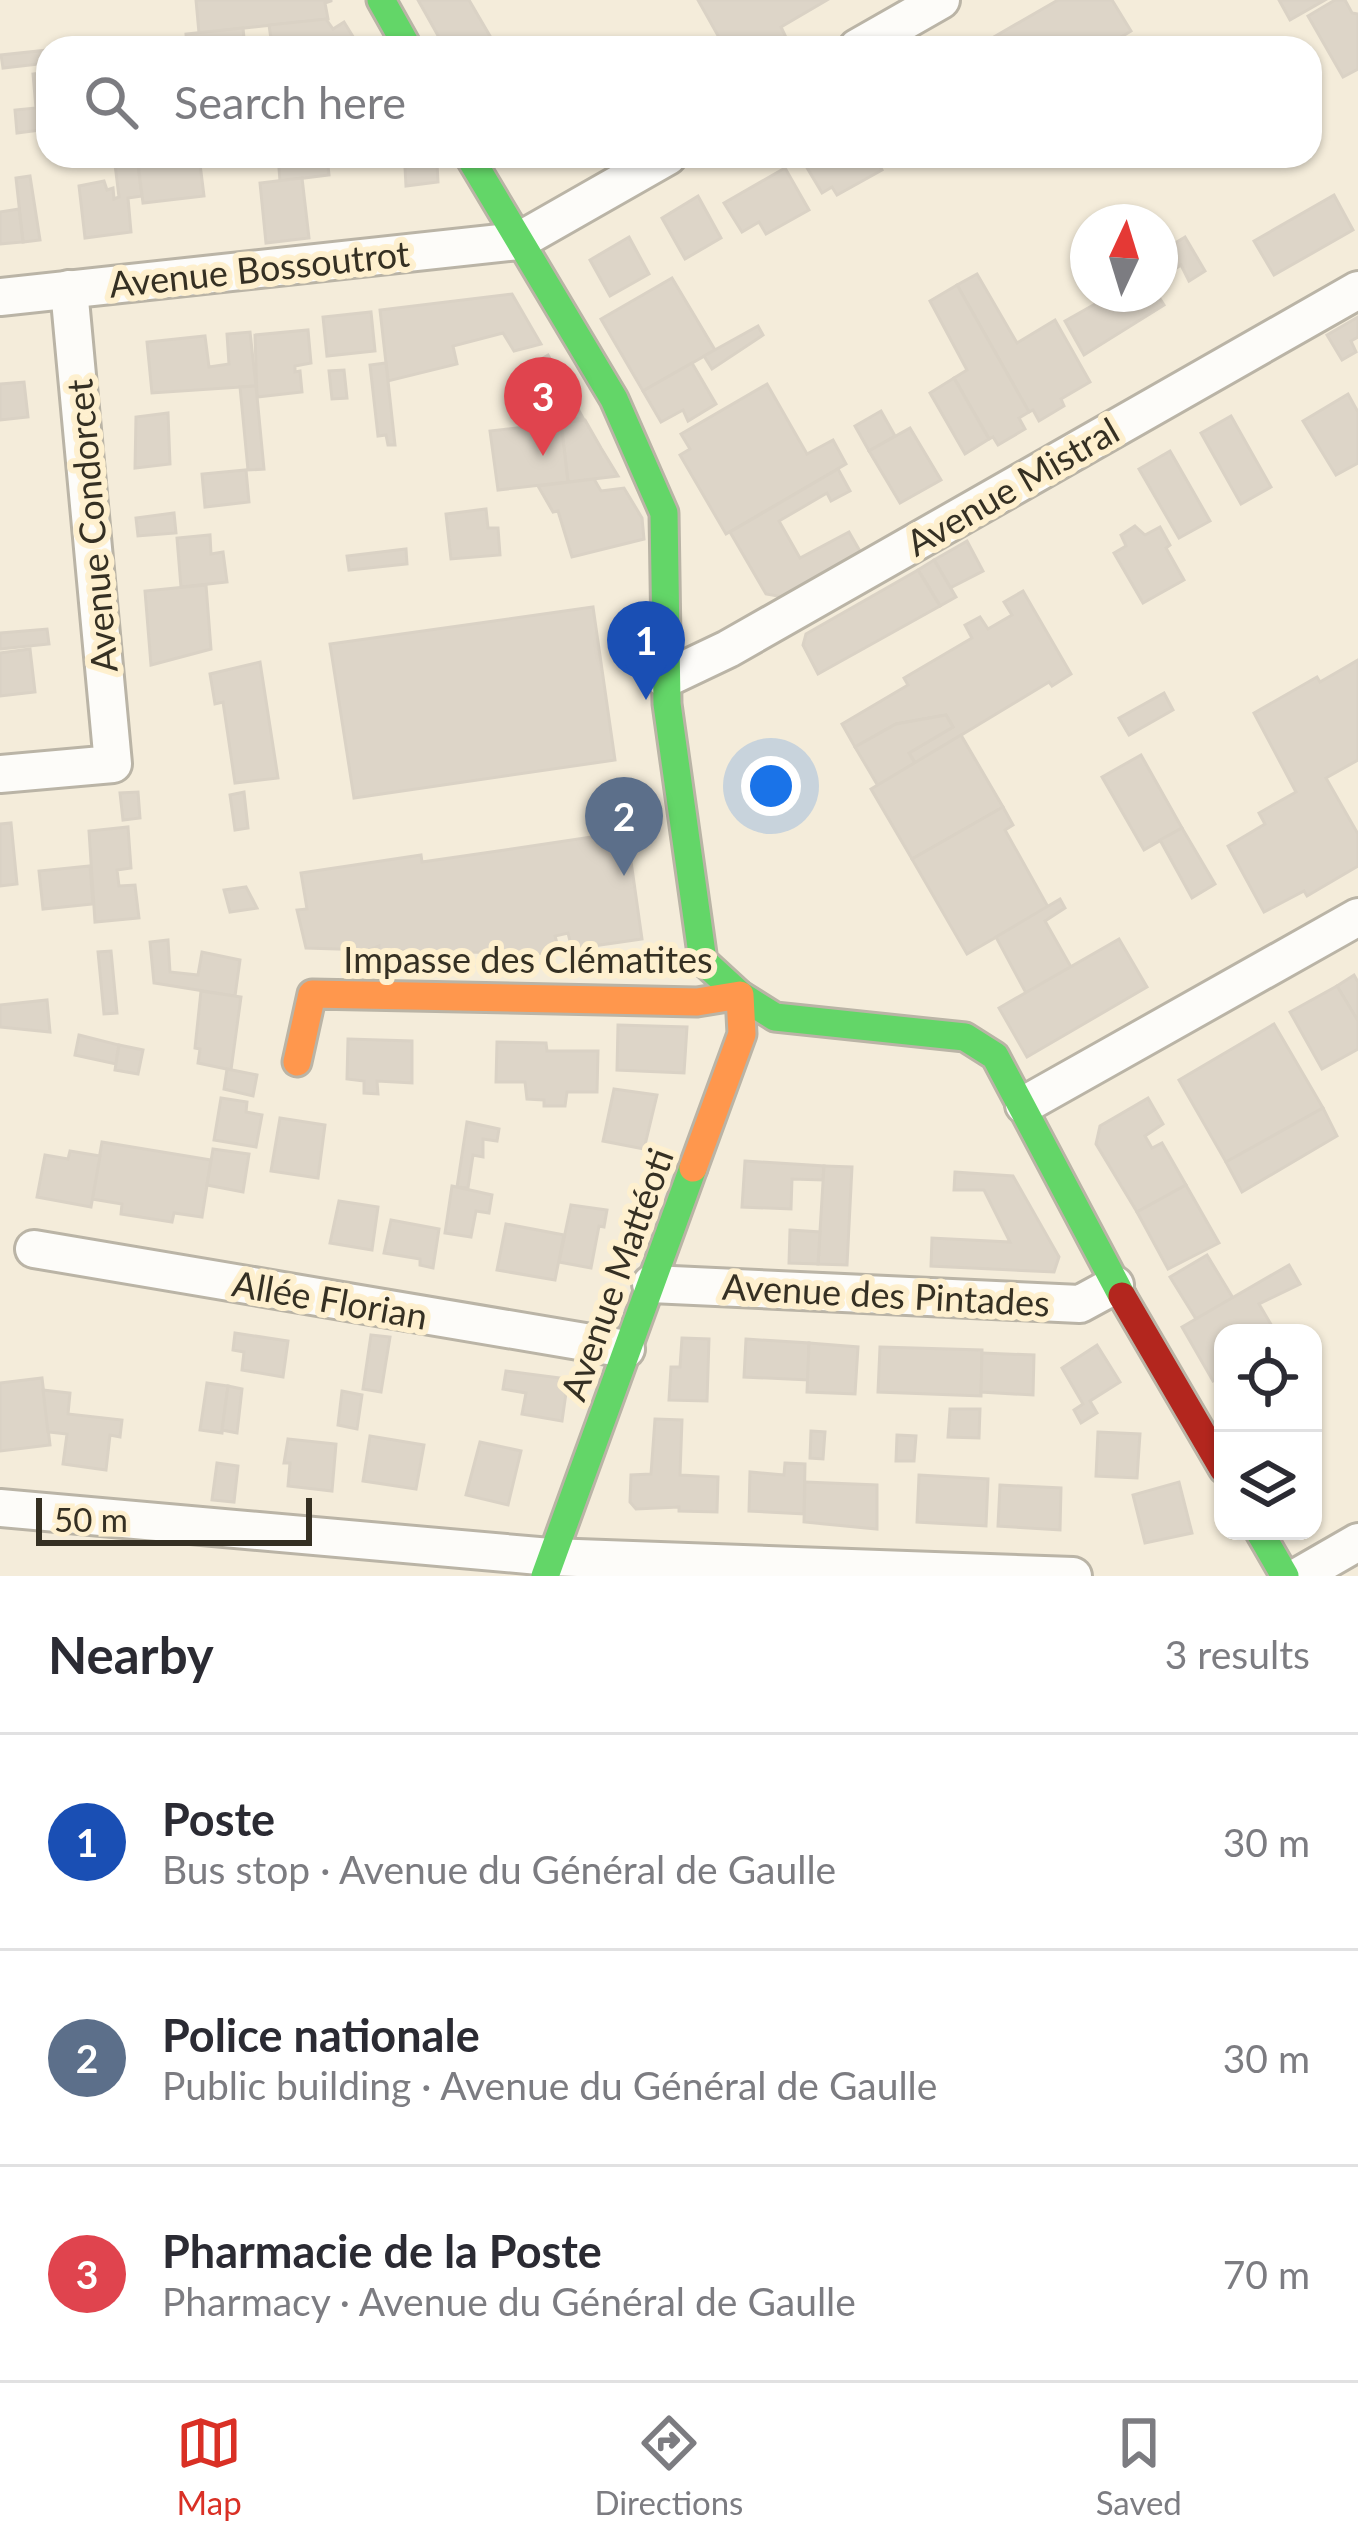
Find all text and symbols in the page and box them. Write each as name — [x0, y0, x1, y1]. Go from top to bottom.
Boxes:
search box — [36, 36, 1322, 168]
icon: search — [78, 69, 144, 135]
text: Search here — [174, 75, 406, 129]
north arrow — [1070, 204, 1178, 312]
street label: Avenue Bossoutrot — [107, 230, 411, 306]
pin: 3 — [504, 357, 582, 456]
street label: Avenue Condorcet — [56, 377, 126, 674]
street label: Avenue Mistral — [898, 407, 1126, 565]
pin: 1 — [607, 601, 685, 700]
your location — [741, 756, 801, 816]
pin: 2 — [585, 777, 663, 876]
street label: Impasse des Clématites — [343, 937, 713, 981]
street label: Avenue Mattéoti — [550, 1142, 682, 1406]
street label: Allée Florian — [229, 1260, 431, 1338]
street label: Avenue des Pintades — [721, 1263, 1051, 1325]
map controls — [1214, 1324, 1322, 1540]
button: locate — [1214, 1324, 1322, 1432]
button: layers — [1214, 1432, 1322, 1540]
scale bar — [36, 1492, 312, 1545]
text: 50 m — [54, 1499, 128, 1539]
text: Nearby — [48, 1624, 214, 1685]
text: 3 results — [1165, 1631, 1310, 1677]
text: Poste — [162, 1792, 275, 1846]
text: 1 — [76, 1819, 98, 1865]
text: 30 m — [1223, 1819, 1310, 1865]
text: Bus stop · Avenue du Général de Gaulle — [162, 1846, 836, 1892]
text: Police nationale — [162, 2008, 480, 2062]
text: 2 — [76, 2035, 98, 2081]
text: 30 m — [1223, 2035, 1310, 2081]
text: Public building · Avenue du Général de Gaulle — [162, 2062, 937, 2108]
text: Pharmacie de la Poste — [162, 2224, 602, 2278]
text: 3 — [76, 2251, 98, 2297]
text: 70 m — [1223, 2251, 1310, 2297]
text: Pharmacy · Avenue du Général de Gaulle — [162, 2278, 856, 2324]
tab: Map — [176, 2410, 242, 2522]
tab: Directions — [594, 2410, 743, 2522]
tab: Saved — [1096, 2410, 1182, 2522]

